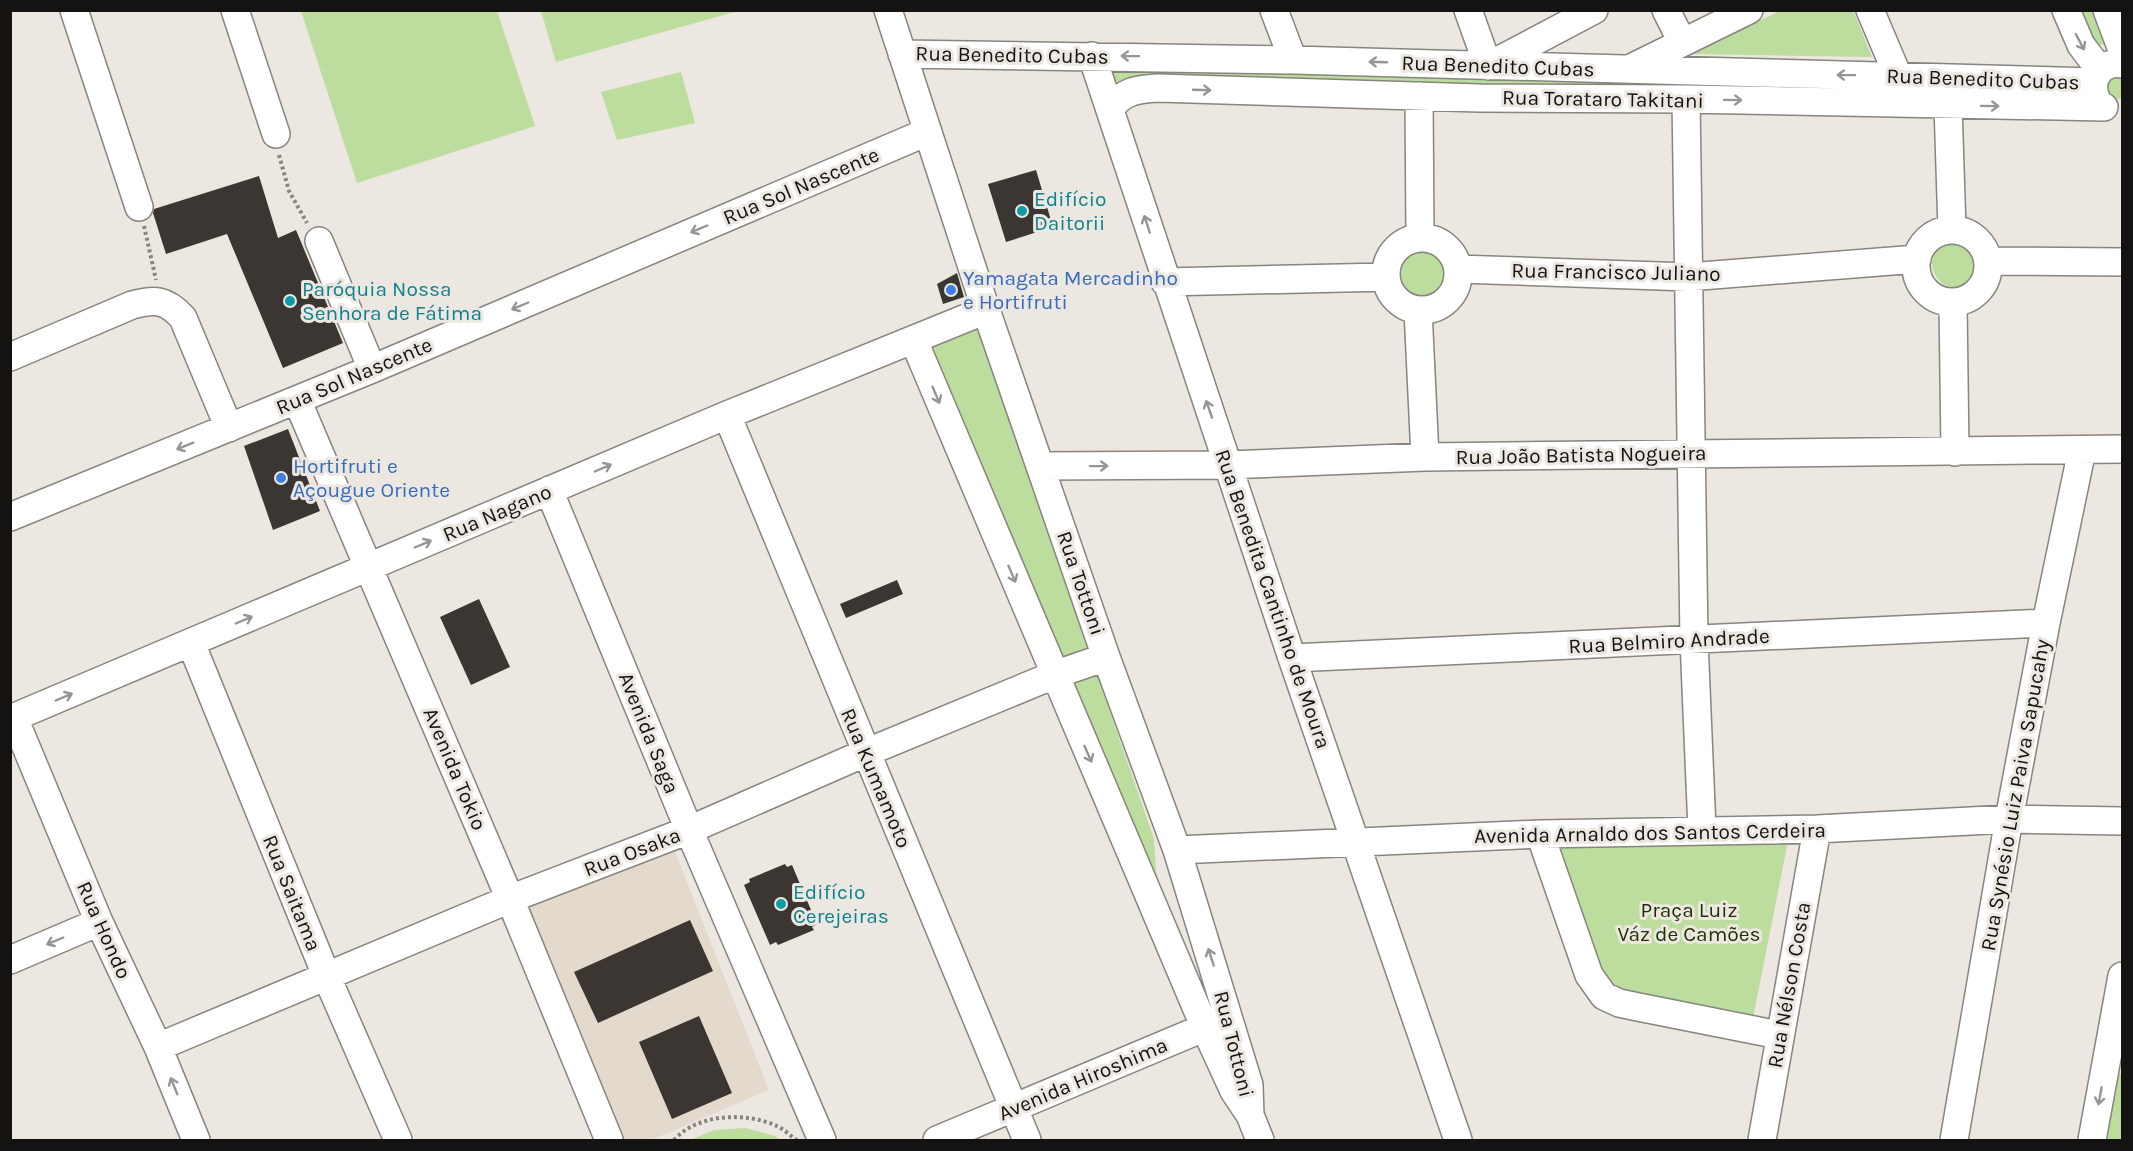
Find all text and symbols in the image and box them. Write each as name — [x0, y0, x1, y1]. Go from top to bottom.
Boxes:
one-way arrow — [2075, 33, 2087, 51]
street label: Rua Benedito Cubas — [915, 41, 1109, 69]
one-way arrow — [1120, 50, 1140, 62]
street label: Rua Benedito Cubas — [1401, 51, 1595, 81]
one-way arrow — [1369, 57, 1389, 68]
street label: Rua Benedito Cubas — [1886, 64, 2080, 94]
one-way arrow — [1837, 69, 1857, 81]
one-way arrow — [1191, 84, 1211, 95]
street label: Rua Torataro Takitani — [1502, 85, 1704, 113]
one-way arrow — [1722, 94, 1742, 106]
one-way arrow — [1980, 100, 2000, 111]
street label: Rua Sol Nascente — [719, 142, 883, 230]
place label: Edifício Daitorii — [1034, 187, 1107, 235]
marker: Edifício Daitorii — [1015, 204, 1029, 218]
one-way arrow — [1140, 215, 1151, 234]
one-way arrow — [690, 224, 709, 235]
street label: Rua Francisco Juliano — [1511, 258, 1721, 286]
place label: Yamagata Mercadinho e Hortifruti — [963, 266, 1178, 314]
place label: Paróquia Nossa Senhora de Fátima — [302, 277, 482, 325]
marker: Yamagata Mercadinho e Hortifruti — [944, 283, 958, 297]
marker: Paróquia Nossa Senhora de Fátima — [283, 294, 297, 308]
one-way arrow — [511, 300, 529, 312]
street label: Rua Sol Nascente — [272, 332, 436, 420]
one-way arrow — [931, 385, 942, 403]
one-way arrow — [1202, 400, 1213, 419]
one-way arrow — [176, 441, 195, 452]
street label: Rua João Batista Nogueira — [1455, 441, 1707, 469]
street label: Rua Benedita Cantinho de Moura — [1210, 446, 1336, 752]
place label: Hortifruti e Açougue Oriente — [293, 454, 450, 502]
one-way arrow — [1089, 460, 1109, 472]
one-way arrow — [593, 462, 611, 473]
marker: Hortifruti e Açougue Oriente — [274, 471, 288, 485]
street label: Rua Nagano — [439, 479, 555, 547]
street label: Rua Tottoni — [1052, 528, 1110, 638]
one-way arrow — [414, 538, 432, 549]
one-way arrow — [1007, 565, 1018, 583]
one-way arrow — [234, 614, 252, 625]
street label: Rua Belmiro Andrade — [1568, 624, 1770, 658]
street label: Rua Synésio Luiz Paiva Sapucahy — [1976, 637, 2054, 953]
street label: Avenida Saga — [614, 669, 684, 797]
one-way arrow — [55, 690, 73, 702]
street label: Avenida Tokio — [418, 704, 492, 834]
street label: Rua Kumamoto — [836, 705, 916, 851]
one-way arrow — [1083, 744, 1095, 762]
street label: Avenida Arnaldo dos Santos Cerdeira — [1474, 818, 1826, 848]
street label: Rua Osaka — [580, 823, 684, 881]
street label: Rua Saitama — [258, 831, 326, 955]
street label: Rua Hondo — [72, 878, 136, 982]
place label: Edifício Cerejeiras — [793, 880, 889, 928]
marker: Edifício Cerejeiras — [774, 897, 788, 911]
park label: Praça Luiz Váz de Camões — [1617, 898, 1761, 946]
street label: Rua Nélson Costa — [1763, 900, 1815, 1070]
one-way arrow — [46, 936, 64, 947]
one-way arrow — [1205, 948, 1216, 967]
street label: Rua Tottoni — [1209, 988, 1259, 1100]
street label: Avenida Hiroshima — [995, 1033, 1171, 1125]
one-way arrow — [168, 1078, 179, 1096]
one-way arrow — [2095, 1086, 2106, 1105]

